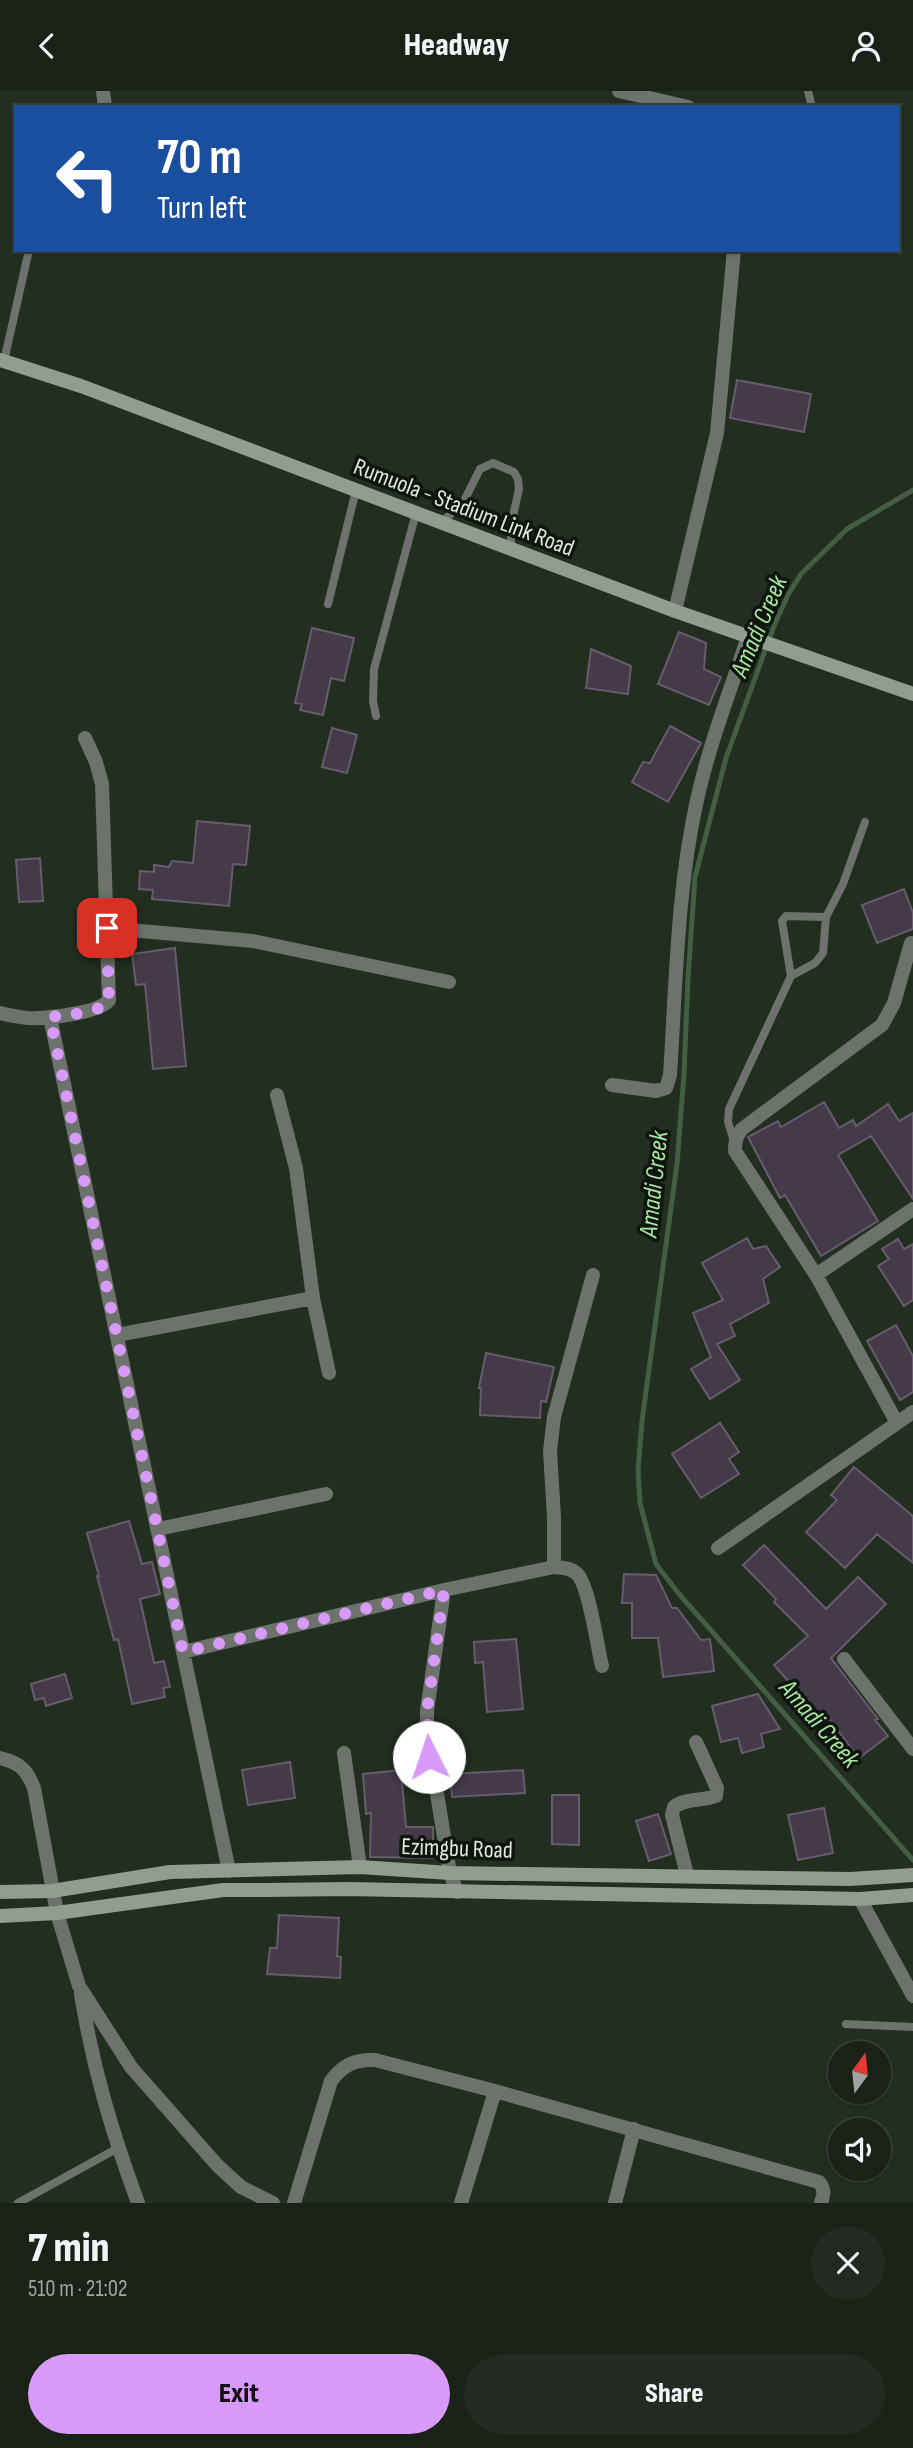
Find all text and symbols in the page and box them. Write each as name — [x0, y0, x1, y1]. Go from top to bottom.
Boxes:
text: Headway — [404, 26, 509, 65]
icon: back — [28, 27, 66, 65]
icon: person — [847, 27, 885, 65]
text: 70 m — [157, 129, 242, 188]
icon: left — [42, 133, 133, 224]
text: Turn left — [157, 189, 247, 228]
street label: Rumuola - Stadium Link Road — [350, 452, 578, 563]
water label: Amadi Creek — [724, 570, 795, 683]
pin — [77, 898, 137, 958]
icon: arrive — [88, 909, 126, 947]
water label: Amadi Creek — [633, 1128, 676, 1240]
water label: Amadi Creek — [771, 1673, 866, 1775]
position arrow — [392, 1720, 466, 1794]
street label: Ezimgbu Road — [401, 1832, 513, 1865]
north arrow — [828, 2041, 891, 2103]
map controls — [828, 2041, 891, 2181]
button: sound — [828, 2118, 891, 2181]
text: 7 min — [28, 2223, 110, 2274]
button: close — [811, 2226, 885, 2300]
text: 510 m · 21:02 — [28, 2275, 128, 2303]
button: Exit — [28, 2354, 450, 2434]
button: Share — [464, 2354, 885, 2434]

